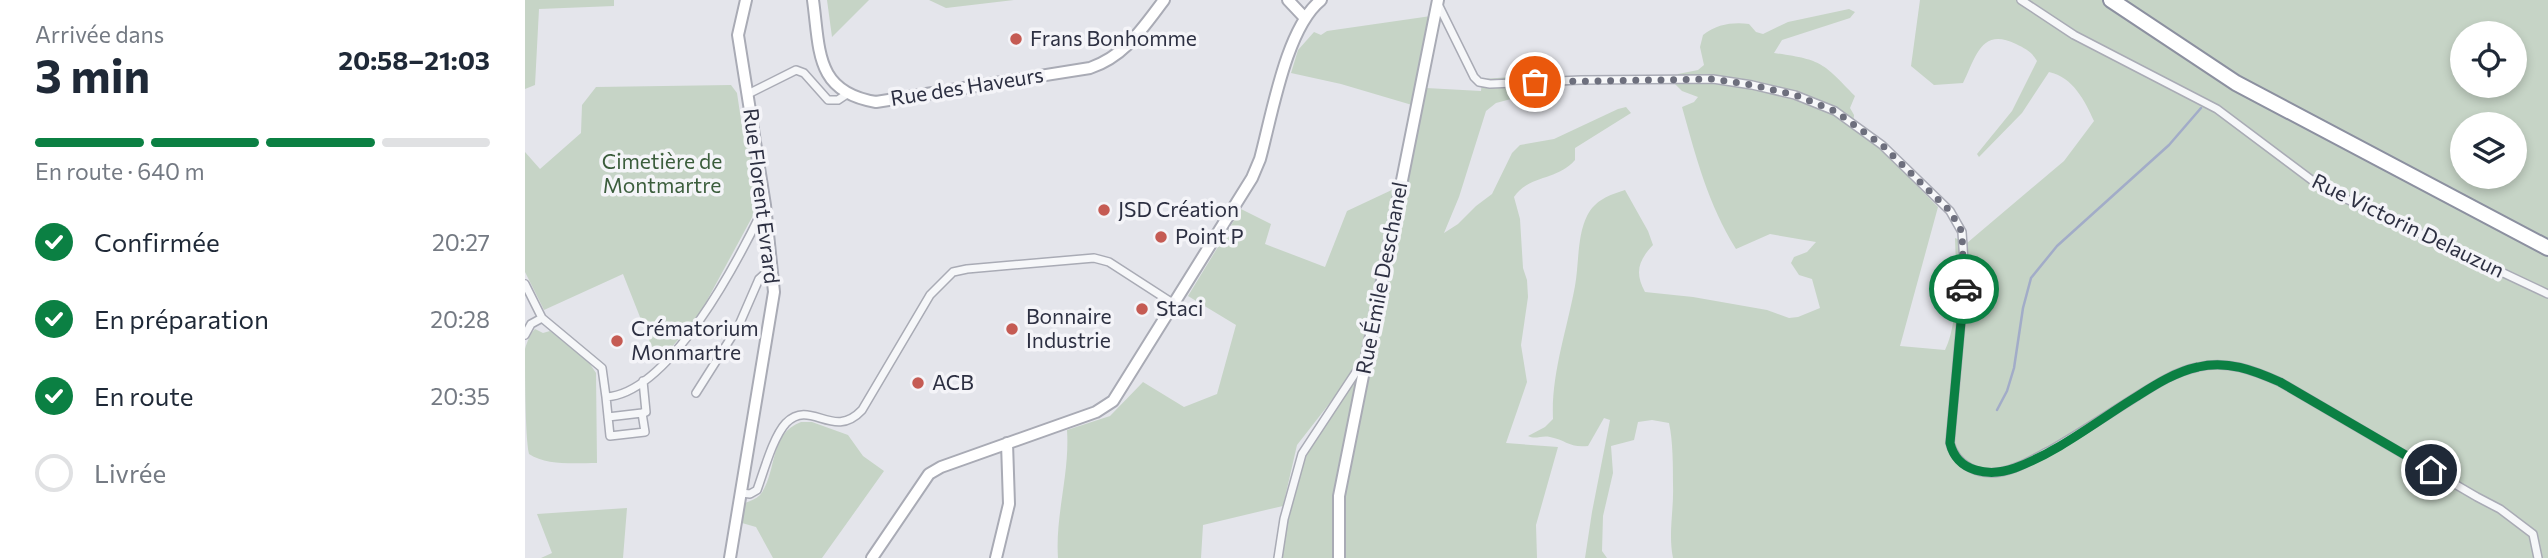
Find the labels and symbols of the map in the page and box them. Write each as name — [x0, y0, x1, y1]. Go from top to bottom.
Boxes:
place label: Frans Bonhomme — [1030, 25, 1197, 50]
marker: Frans Bonhomme — [1008, 31, 1024, 47]
pin — [1505, 52, 1565, 112]
street label: Rue des Haveurs — [888, 61, 1045, 110]
street label: Rue Florent Evrard — [739, 107, 786, 285]
park label: Cimetière de Montmartre — [602, 148, 722, 197]
street label: Rue Victorin Delauzun — [2309, 167, 2509, 282]
street label: Rue Émile Deschanel — [1350, 179, 1411, 376]
place label: JSD Création — [1118, 196, 1239, 221]
marker: JSD Création — [1096, 202, 1112, 218]
place label: Point P — [1175, 223, 1244, 248]
marker: Point P — [1153, 229, 1169, 245]
courier — [1929, 254, 1999, 324]
place label: Staci — [1156, 295, 1203, 320]
marker: Staci — [1134, 301, 1150, 317]
place label: Bonnaire Industrie — [1026, 303, 1112, 352]
place label: Crématorium Monmartre — [631, 315, 759, 364]
marker: Bonnaire Industrie — [1004, 321, 1020, 337]
marker: Crématorium Monmartre — [609, 333, 625, 349]
place label: ACB — [932, 369, 974, 394]
marker: ACB — [910, 375, 926, 391]
pin — [2401, 440, 2461, 500]

